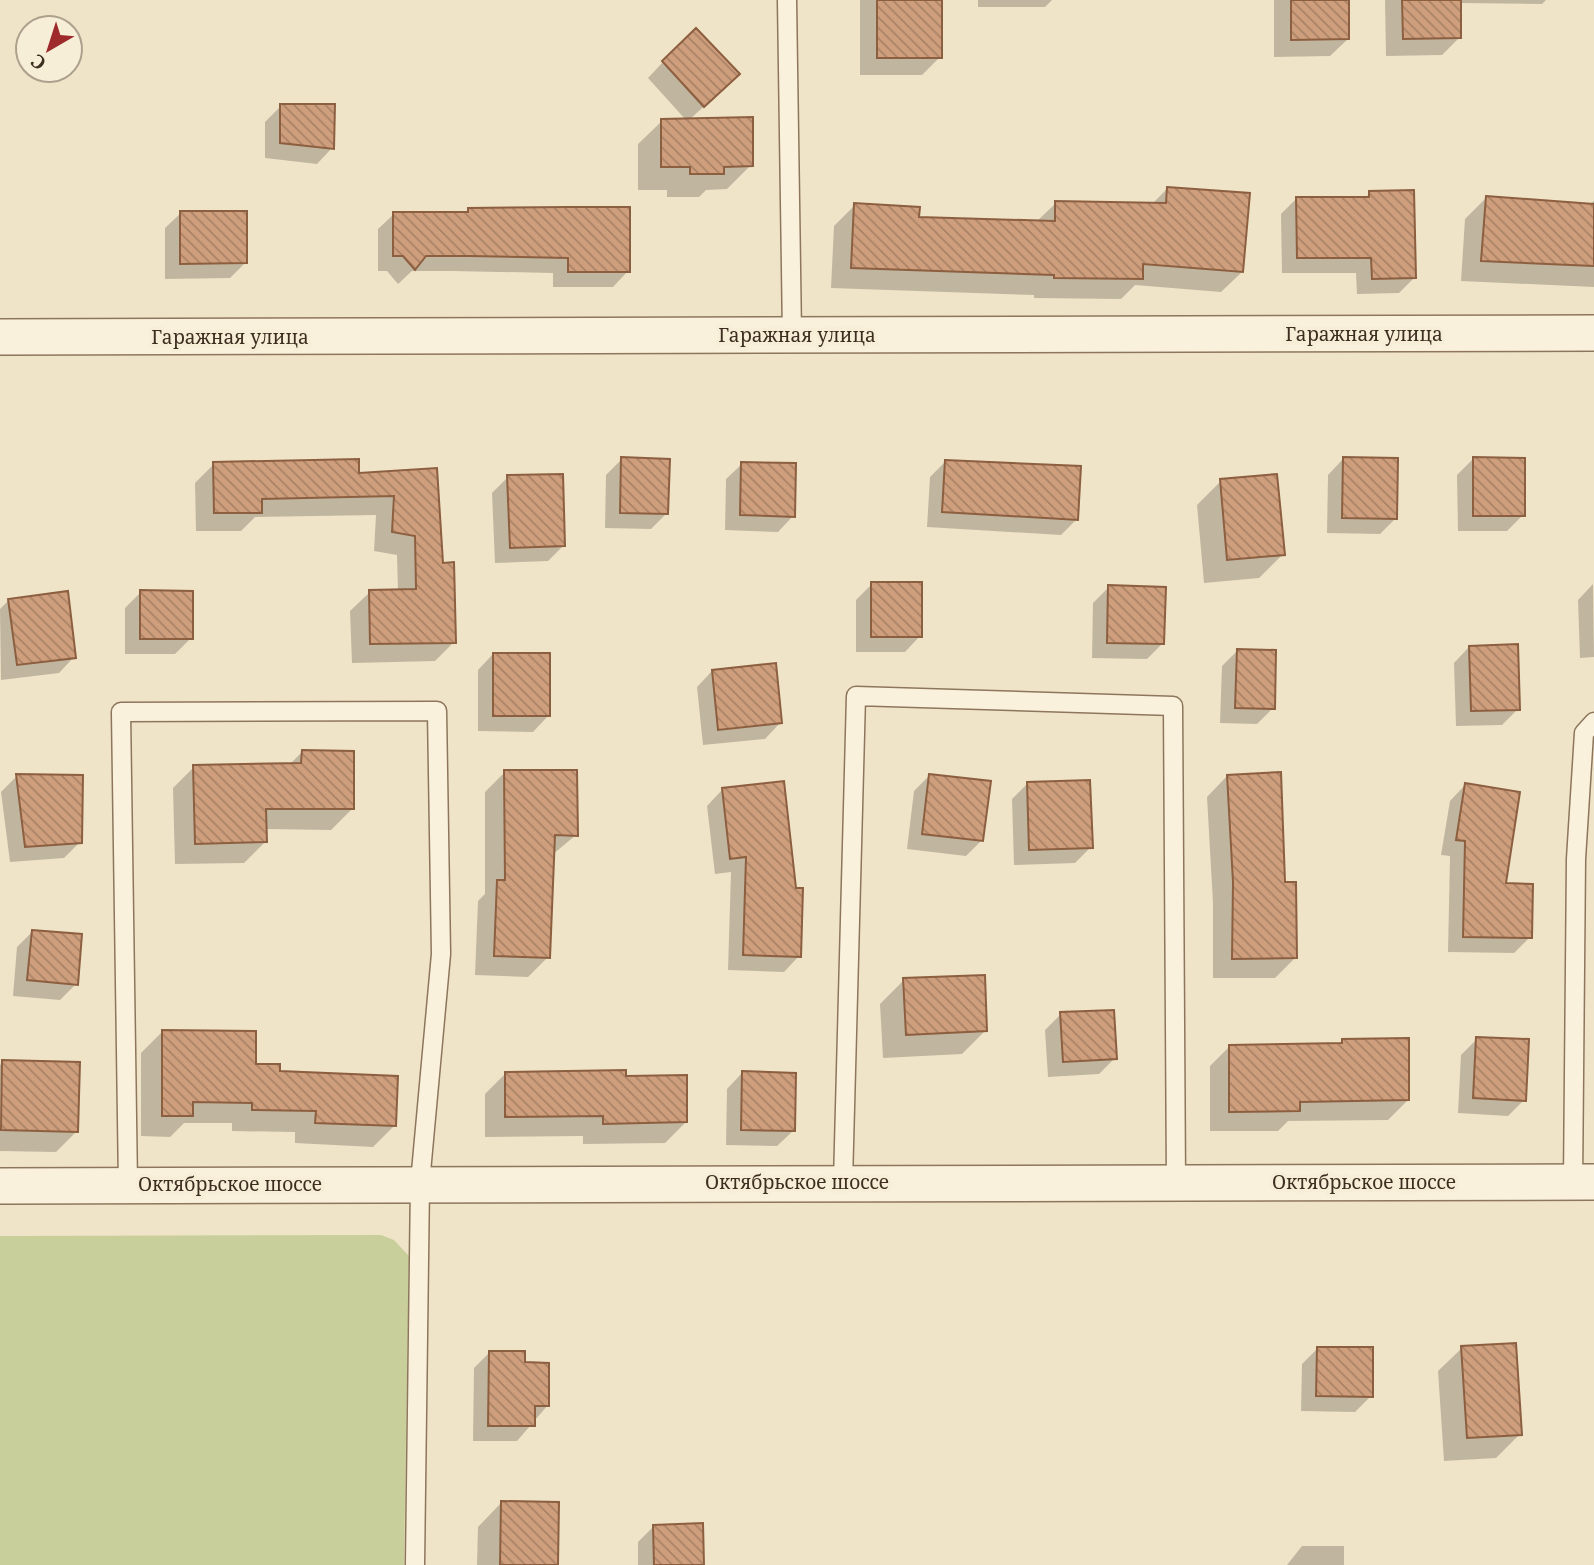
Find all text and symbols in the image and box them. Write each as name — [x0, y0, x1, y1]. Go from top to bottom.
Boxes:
north arrow — [14, 14, 84, 84]
text: С — [25, 48, 51, 76]
street label: Гаражная улица — [1285, 321, 1443, 347]
street label: Гаражная улица — [718, 322, 876, 348]
street label: Гаражная улица — [151, 324, 309, 350]
street label: Октябрьское шоссе — [705, 1169, 889, 1195]
street label: Октябрьское шоссе — [1272, 1169, 1456, 1195]
street label: Октябрьское шоссе — [138, 1171, 322, 1197]

